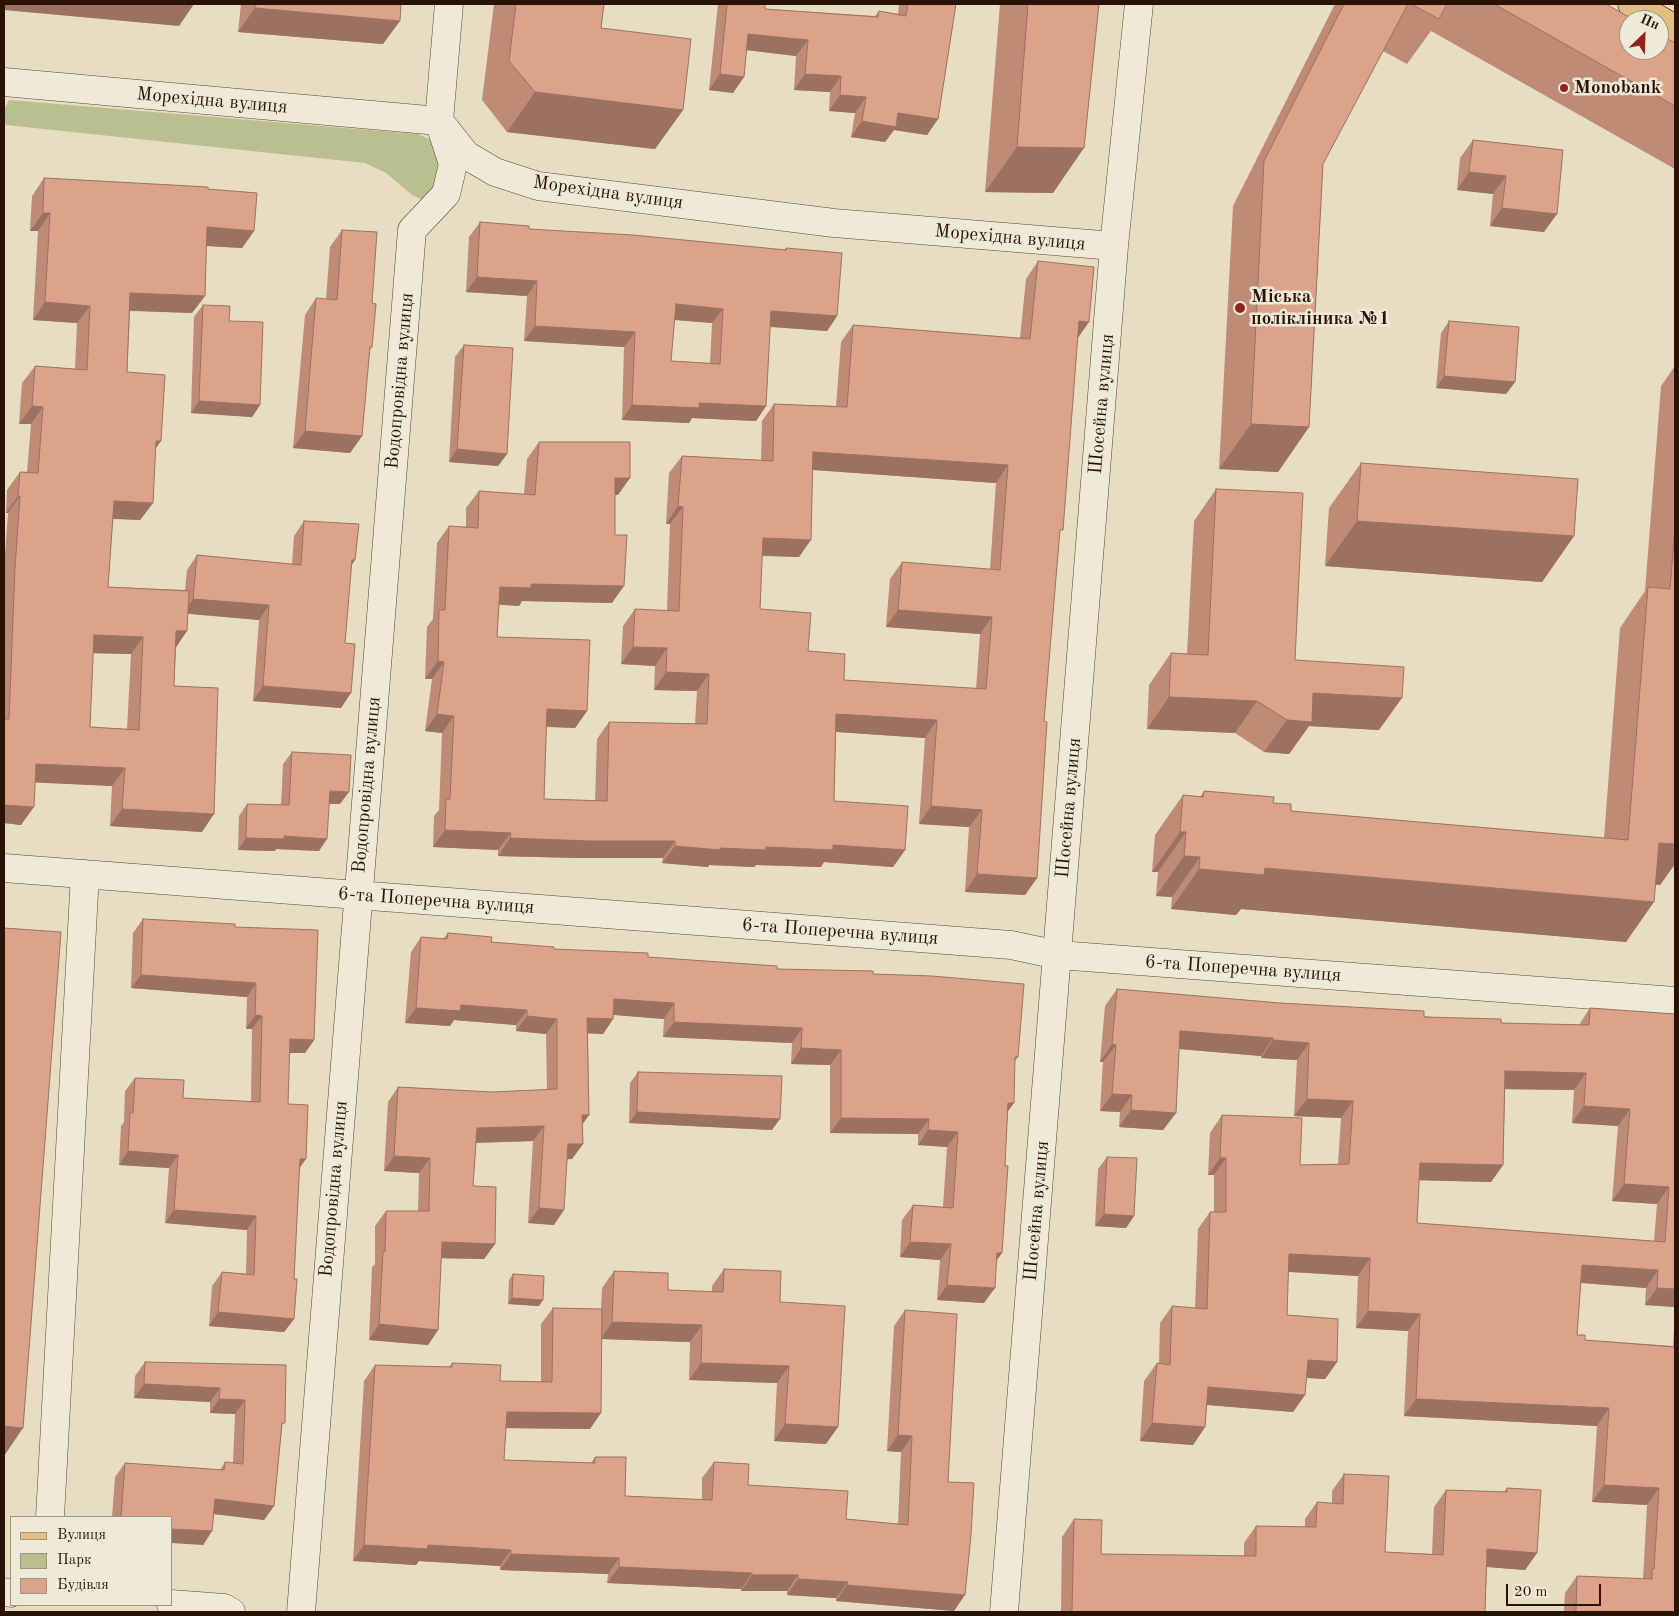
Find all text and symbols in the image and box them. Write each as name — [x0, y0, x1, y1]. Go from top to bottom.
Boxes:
north arrow — [1619, 10, 1669, 60]
text: Пн — [1638, 12, 1661, 33]
place label: Monobank — [1574, 77, 1662, 99]
marker: Monobank — [1558, 82, 1570, 94]
street label: Морехідна вулиця — [136, 83, 288, 119]
street label: Морехідна вулиця — [531, 171, 685, 215]
street label: Морехідна вулиця — [934, 220, 1086, 256]
place label: Міська полікліника №1 — [1251, 286, 1390, 330]
street label: Водопровідна вулиця — [381, 292, 419, 470]
marker: Міська полікліника №1 — [1233, 301, 1247, 315]
street label: Шосейна вулиця — [1085, 333, 1119, 475]
street label: Водопровідна вулиця — [348, 696, 386, 874]
street label: Шосейна вулиця — [1052, 737, 1086, 879]
street label: 6-та Поперечна вулиця — [337, 883, 535, 919]
street label: 6-та Поперечна вулиця — [741, 914, 939, 950]
street label: 6-та Поперечна вулиця — [1144, 951, 1342, 987]
street label: Водопровідна вулиця — [315, 1100, 353, 1278]
street label: Шосейна вулиця — [1020, 1140, 1054, 1282]
legend — [10, 1516, 172, 1606]
text: Вулиця — [57, 1528, 106, 1543]
text: Парк — [57, 1553, 92, 1568]
scale bar — [1509, 1574, 1604, 1606]
text: Будівля — [57, 1578, 109, 1593]
text: 20 m — [1514, 1585, 1548, 1600]

